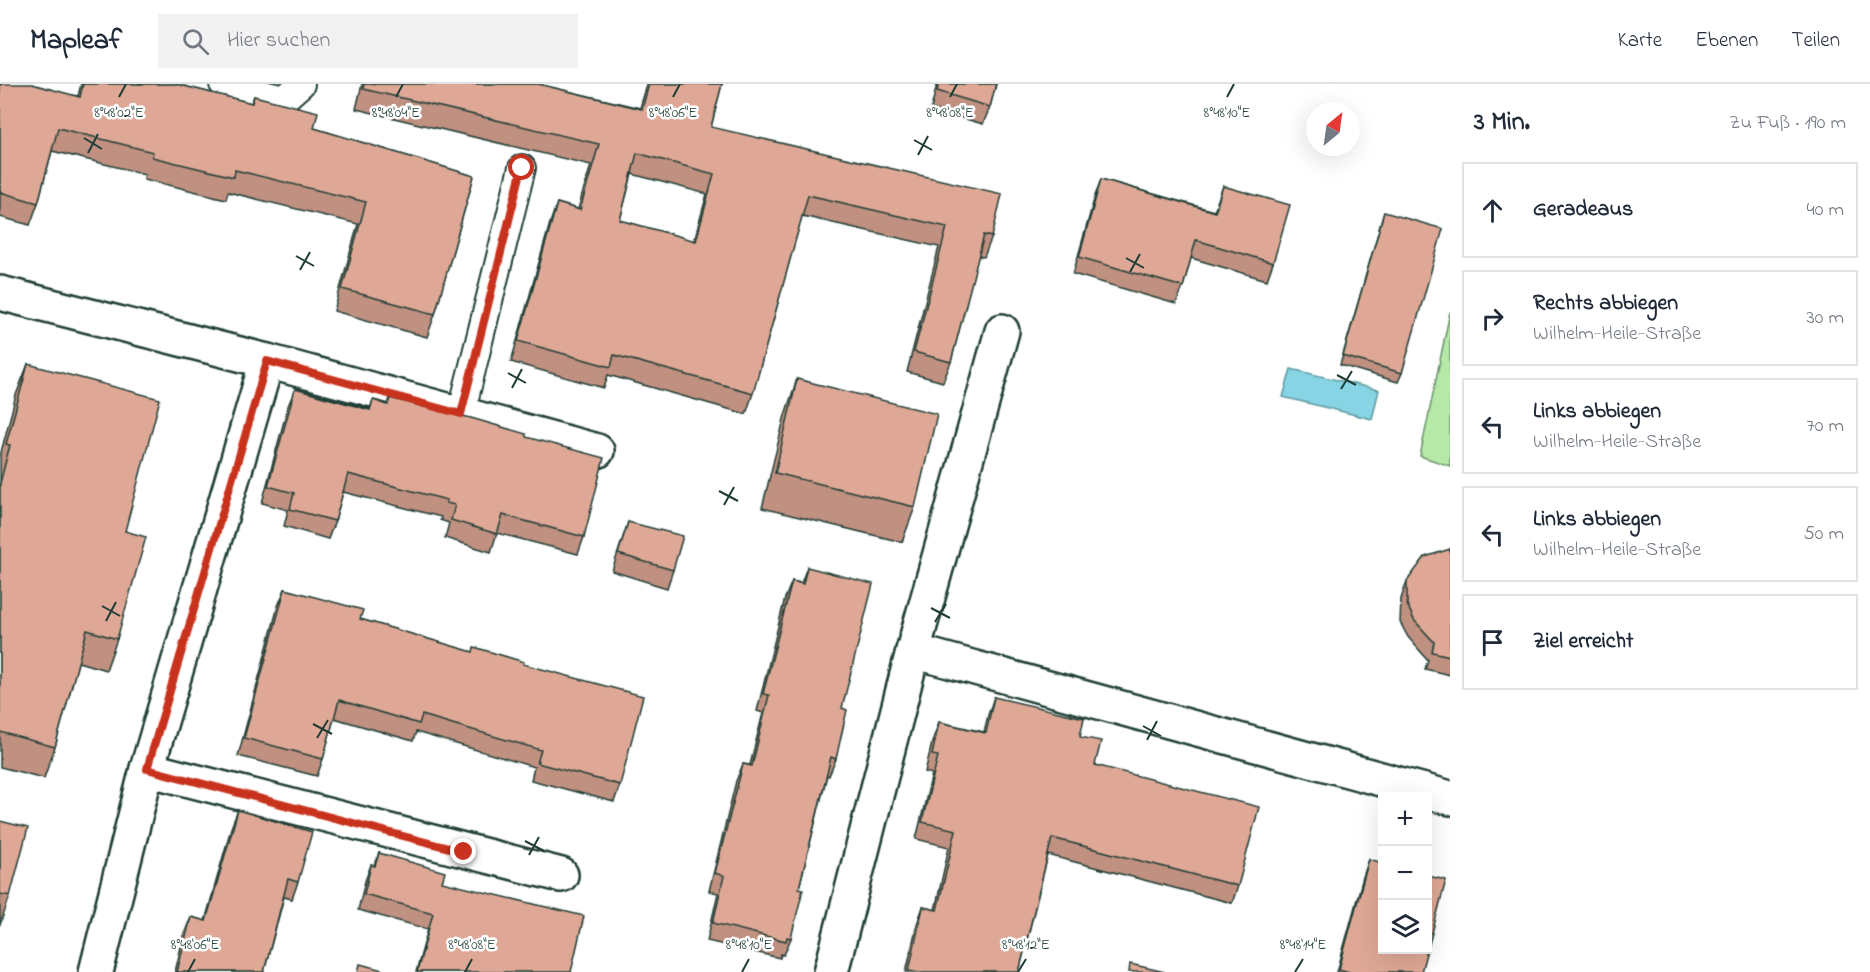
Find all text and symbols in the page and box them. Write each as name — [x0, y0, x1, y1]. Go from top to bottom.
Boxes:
search box — [158, 14, 578, 68]
text: Mapleaf — [30, 21, 122, 62]
icon: search — [179, 25, 212, 58]
text: Hier suchen — [227, 25, 330, 57]
text: Karte — [1618, 26, 1662, 56]
text: Ebenen — [1695, 26, 1758, 56]
text: Teilen — [1791, 26, 1840, 56]
text: 8°48'02"E — [94, 102, 144, 124]
text: 8°48'04"E — [372, 102, 420, 124]
text: 8°48'06"E — [649, 102, 697, 124]
text: 8°48'08"E — [926, 102, 974, 124]
text: 8°48'10"E — [1204, 102, 1250, 124]
north arrow — [1306, 102, 1360, 156]
text: 3 Min. — [1474, 104, 1530, 142]
text: Zu Fuß · 190 m — [1729, 109, 1846, 138]
route start — [508, 154, 534, 180]
icon: ahead — [1476, 194, 1509, 227]
text: Geradeaus — [1533, 194, 1633, 226]
text: 40 m — [1807, 196, 1844, 225]
text: Rechts abbiegen — [1533, 288, 1678, 320]
icon: right — [1476, 302, 1509, 335]
text: 30 m — [1807, 304, 1844, 333]
text: Wilhelm-Heile-Straße — [1533, 320, 1701, 349]
text: Links abbiegen — [1533, 396, 1661, 428]
icon: left — [1476, 410, 1509, 443]
text: 70 m — [1807, 412, 1844, 441]
text: Wilhelm-Heile-Straße — [1533, 428, 1701, 457]
text: Links abbiegen — [1533, 504, 1661, 536]
icon: left — [1476, 518, 1509, 551]
text: 50 m — [1803, 520, 1844, 549]
text: Wilhelm-Heile-Straße — [1533, 536, 1701, 565]
icon: arrive — [1476, 626, 1509, 659]
text: Ziel erreicht — [1533, 626, 1633, 658]
map controls — [1378, 792, 1432, 954]
button: + — [1378, 792, 1432, 846]
route end — [450, 838, 476, 864]
button: − — [1378, 846, 1432, 900]
button: layers — [1378, 900, 1432, 954]
text: 8°48'06"E — [171, 934, 219, 956]
text: 8°48'08"E — [448, 934, 496, 956]
text: 8°48'10"E — [726, 934, 772, 956]
text: 8°48'12"E — [1002, 934, 1050, 956]
text: 8°48'14"E — [1280, 934, 1326, 956]

